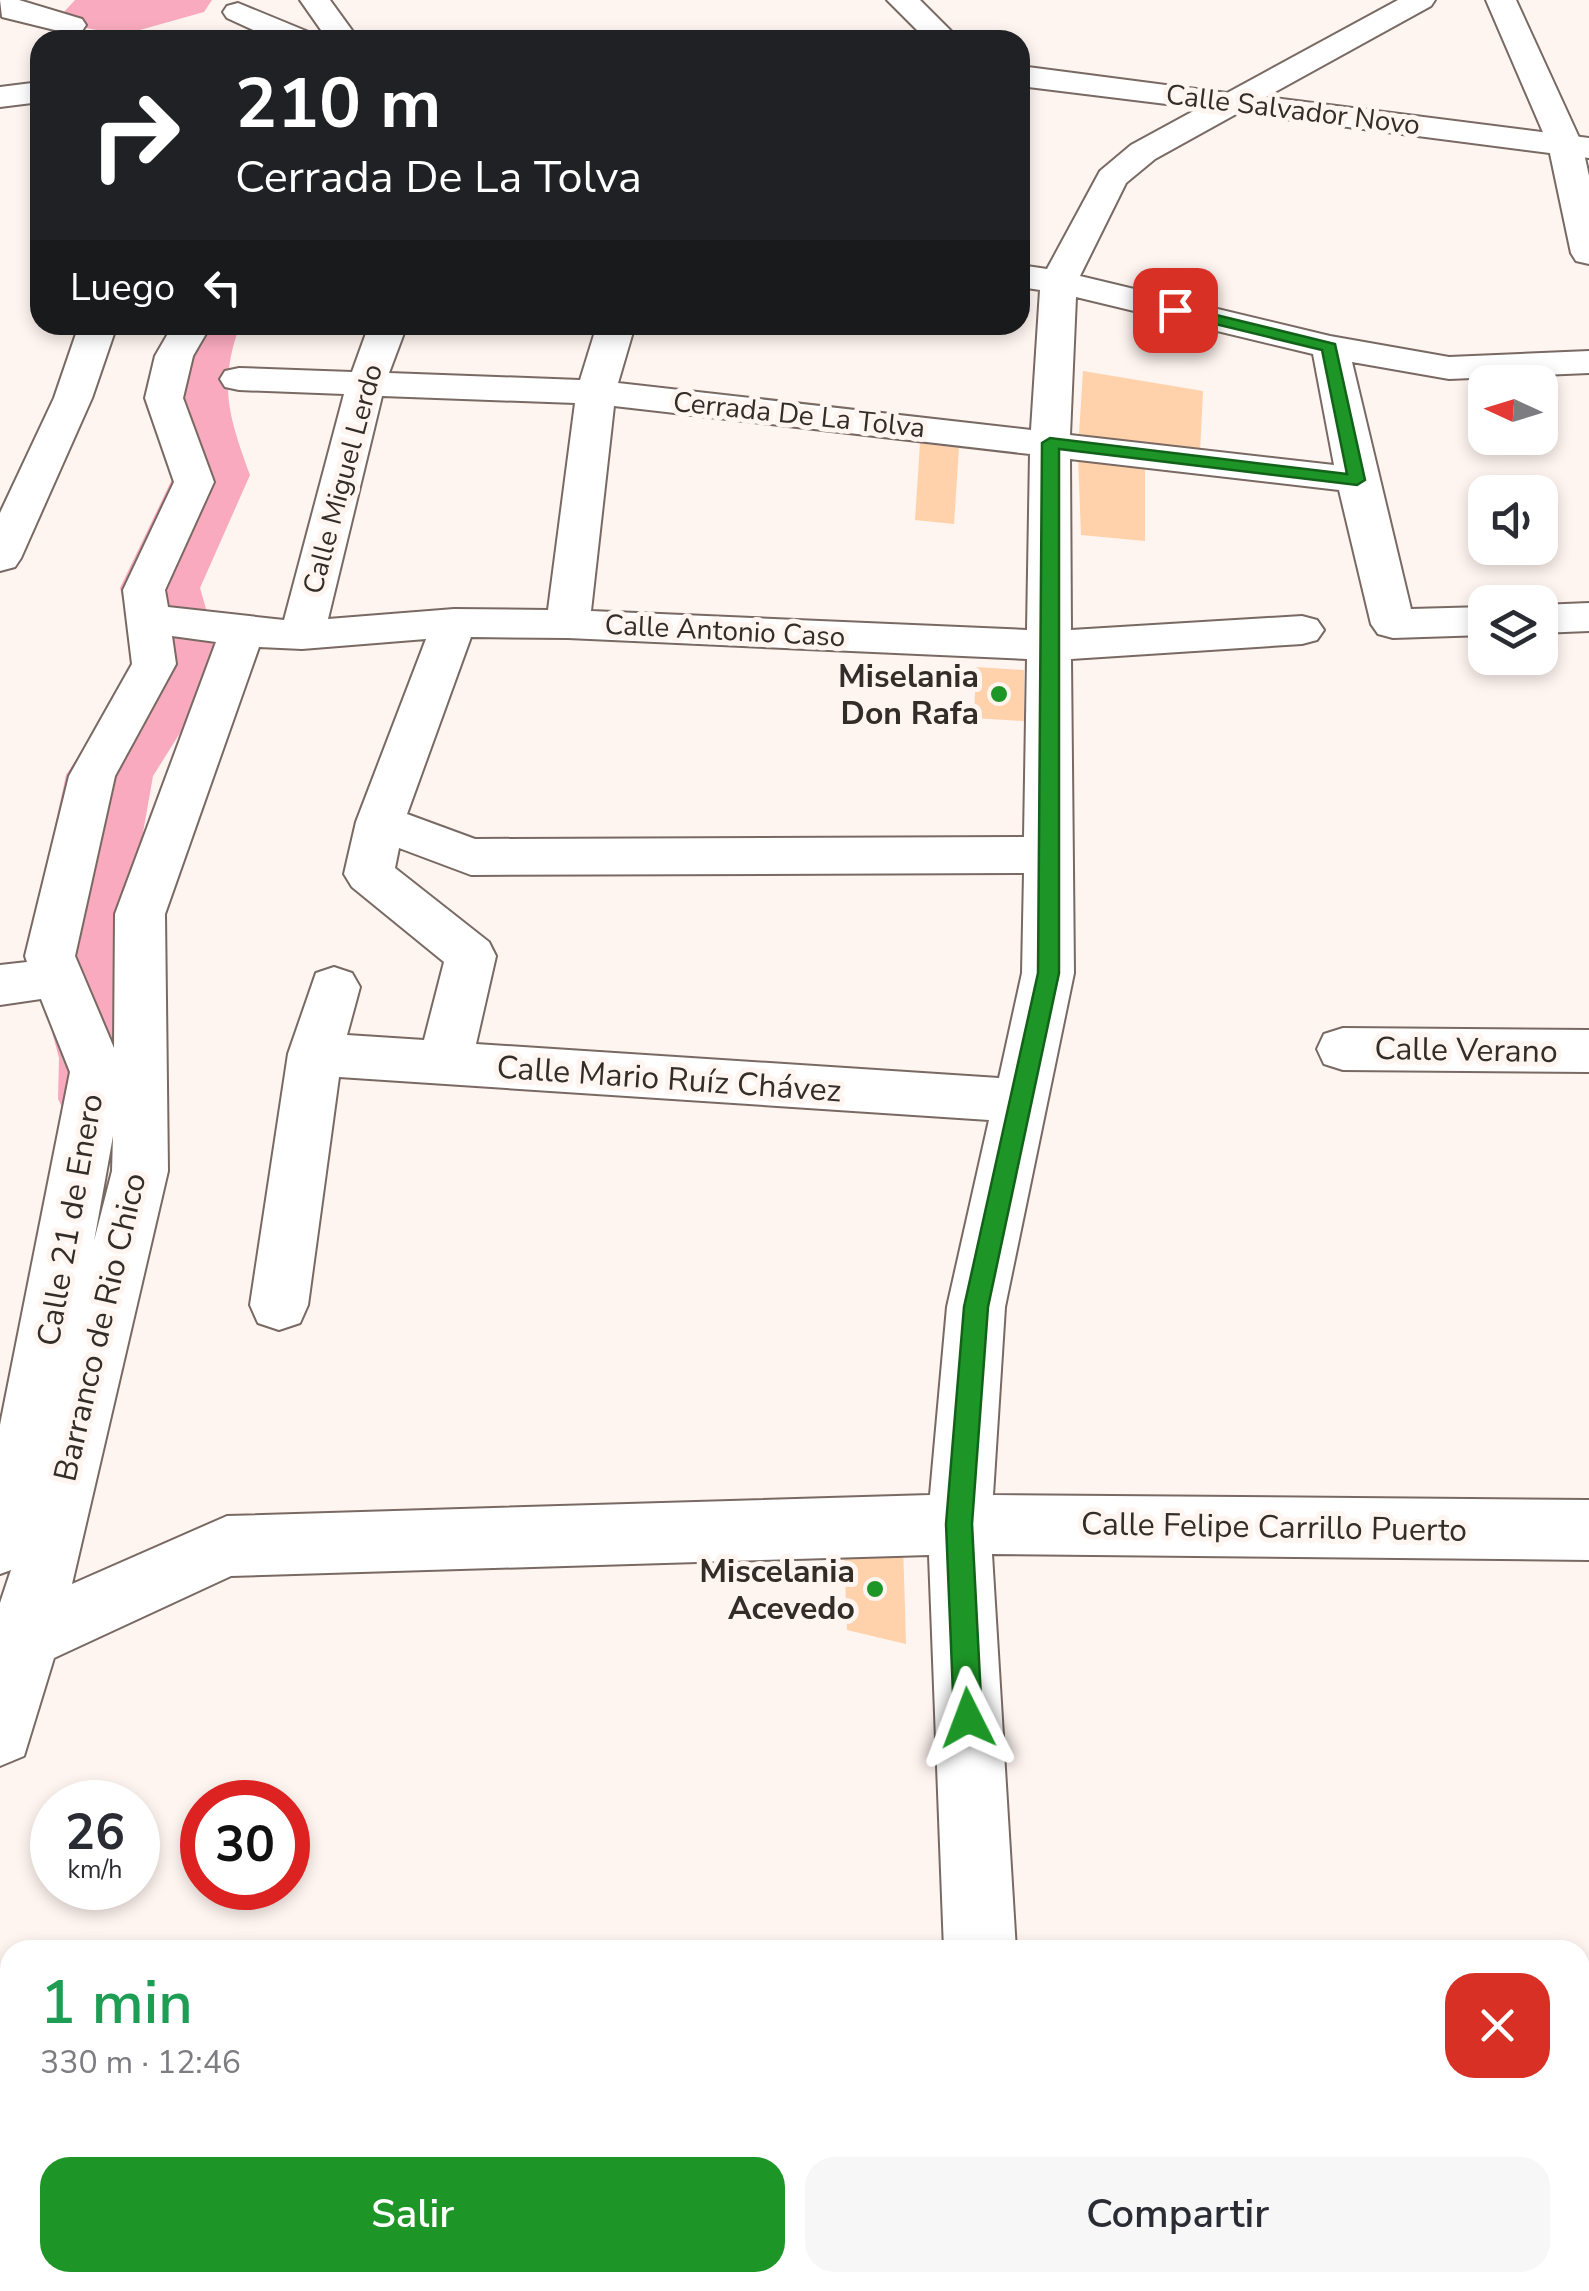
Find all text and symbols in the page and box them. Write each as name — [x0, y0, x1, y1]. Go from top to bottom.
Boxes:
text: 210 m — [235, 56, 441, 152]
icon: right — [70, 70, 200, 200]
street label: Calle Salvador Novo — [1164, 76, 1422, 144]
text: Cerrada De La Tolva — [235, 147, 642, 208]
icon: left — [195, 260, 250, 315]
text: Luego — [70, 262, 175, 313]
pin — [1133, 268, 1218, 353]
icon: arrive — [1148, 283, 1203, 338]
street label: Calle Miguel Lerdo — [294, 360, 392, 598]
north arrow — [1468, 365, 1558, 455]
map controls — [1468, 365, 1558, 675]
street label: Cerrada De La Tolva — [671, 383, 927, 447]
button: sound — [1468, 475, 1558, 565]
button: layers — [1468, 585, 1558, 675]
street label: Calle Antonio Caso — [604, 606, 846, 656]
place label: Miselania Don Rafa — [838, 655, 979, 735]
marker: Miselania Don Rafa — [988, 683, 1010, 705]
street label: Calle Verano — [1374, 1027, 1558, 1073]
street label: Calle Mario Ruíz Chávez — [495, 1045, 843, 1113]
street label: Calle 21 de Enero — [27, 1090, 113, 1350]
street label: Barranco de Rio Chico — [44, 1169, 156, 1485]
street label: Calle Felipe Carrillo Puerto — [1081, 1502, 1467, 1552]
place label: Miscelania Acevedo — [699, 1550, 855, 1630]
marker: Miscelania Acevedo — [864, 1578, 886, 1600]
position arrow — [916, 1666, 1020, 1770]
speed limit sign: 30 — [180, 1780, 310, 1910]
text: 26 — [65, 1798, 125, 1867]
text: km/h — [67, 1853, 123, 1887]
text: 1 min — [40, 1962, 193, 2044]
button: close — [1445, 1973, 1550, 2078]
text: 330 m · 12:46 — [40, 2041, 241, 2084]
button: Salir — [40, 2157, 785, 2272]
button: Compartir — [805, 2157, 1550, 2272]

